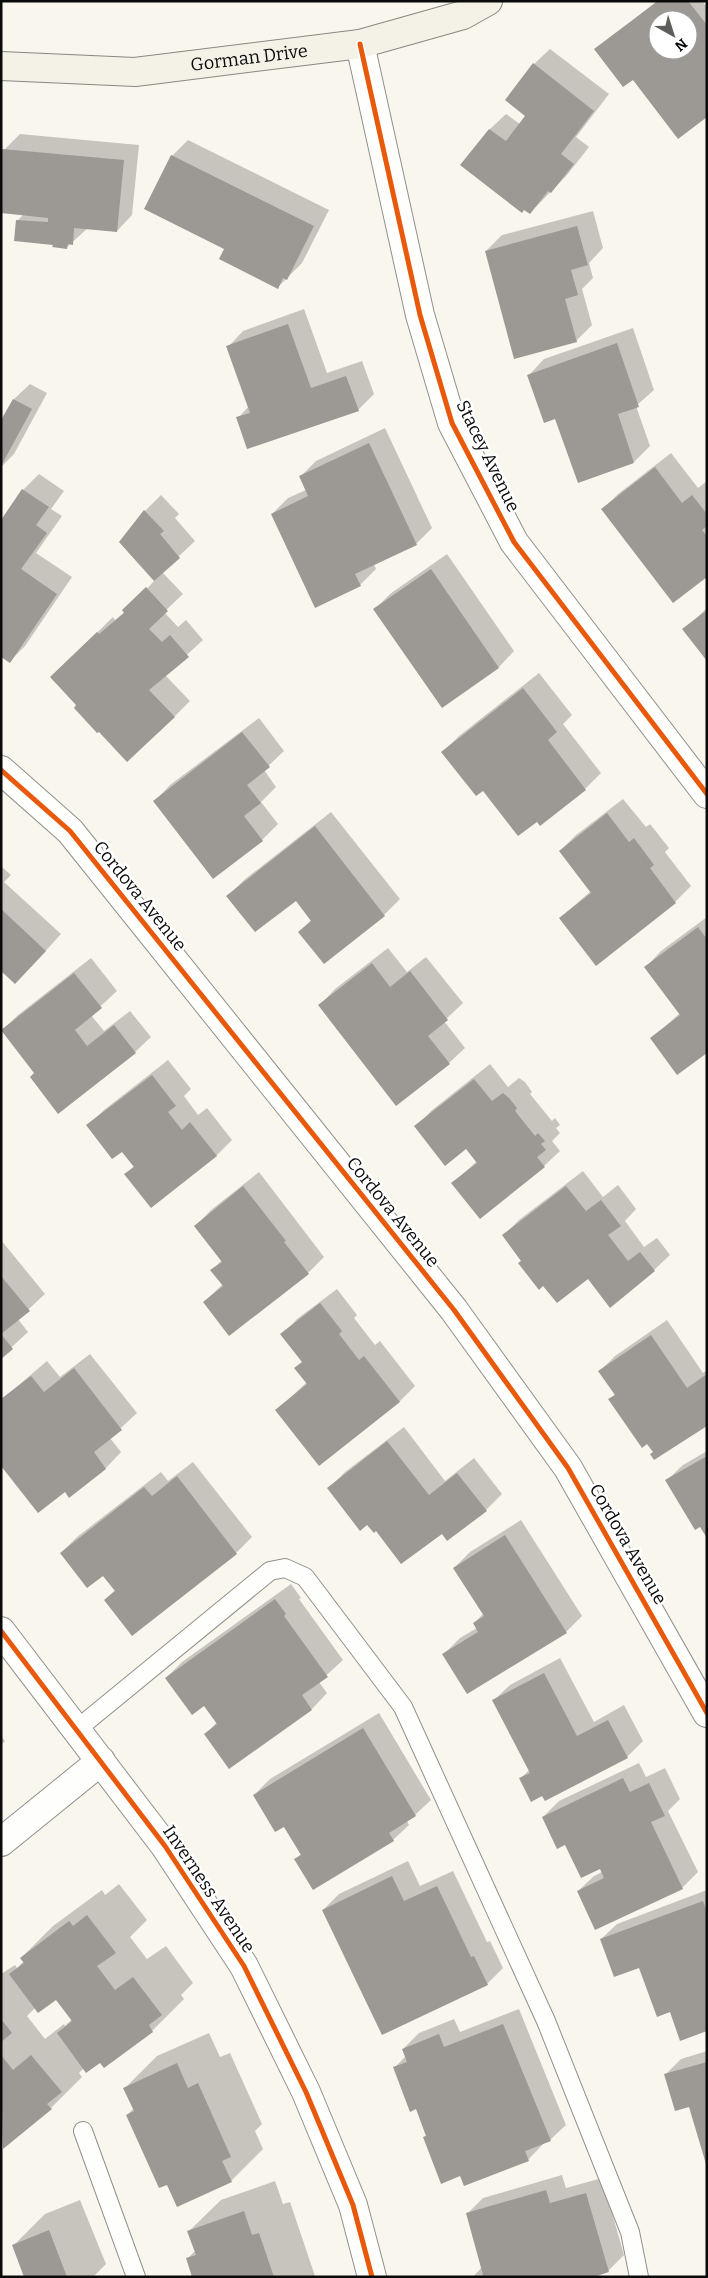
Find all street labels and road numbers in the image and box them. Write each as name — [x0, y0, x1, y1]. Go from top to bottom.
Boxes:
street label: Gorman Drive — [189, 40, 309, 76]
street label: Stacey Avenue — [451, 397, 525, 515]
street label: Cordova Avenue — [89, 836, 191, 956]
street label: Cordova Avenue — [342, 1152, 444, 1272]
street label: Cordova Avenue — [585, 1480, 671, 1608]
street label: Inverness Avenue — [158, 1821, 260, 1957]

